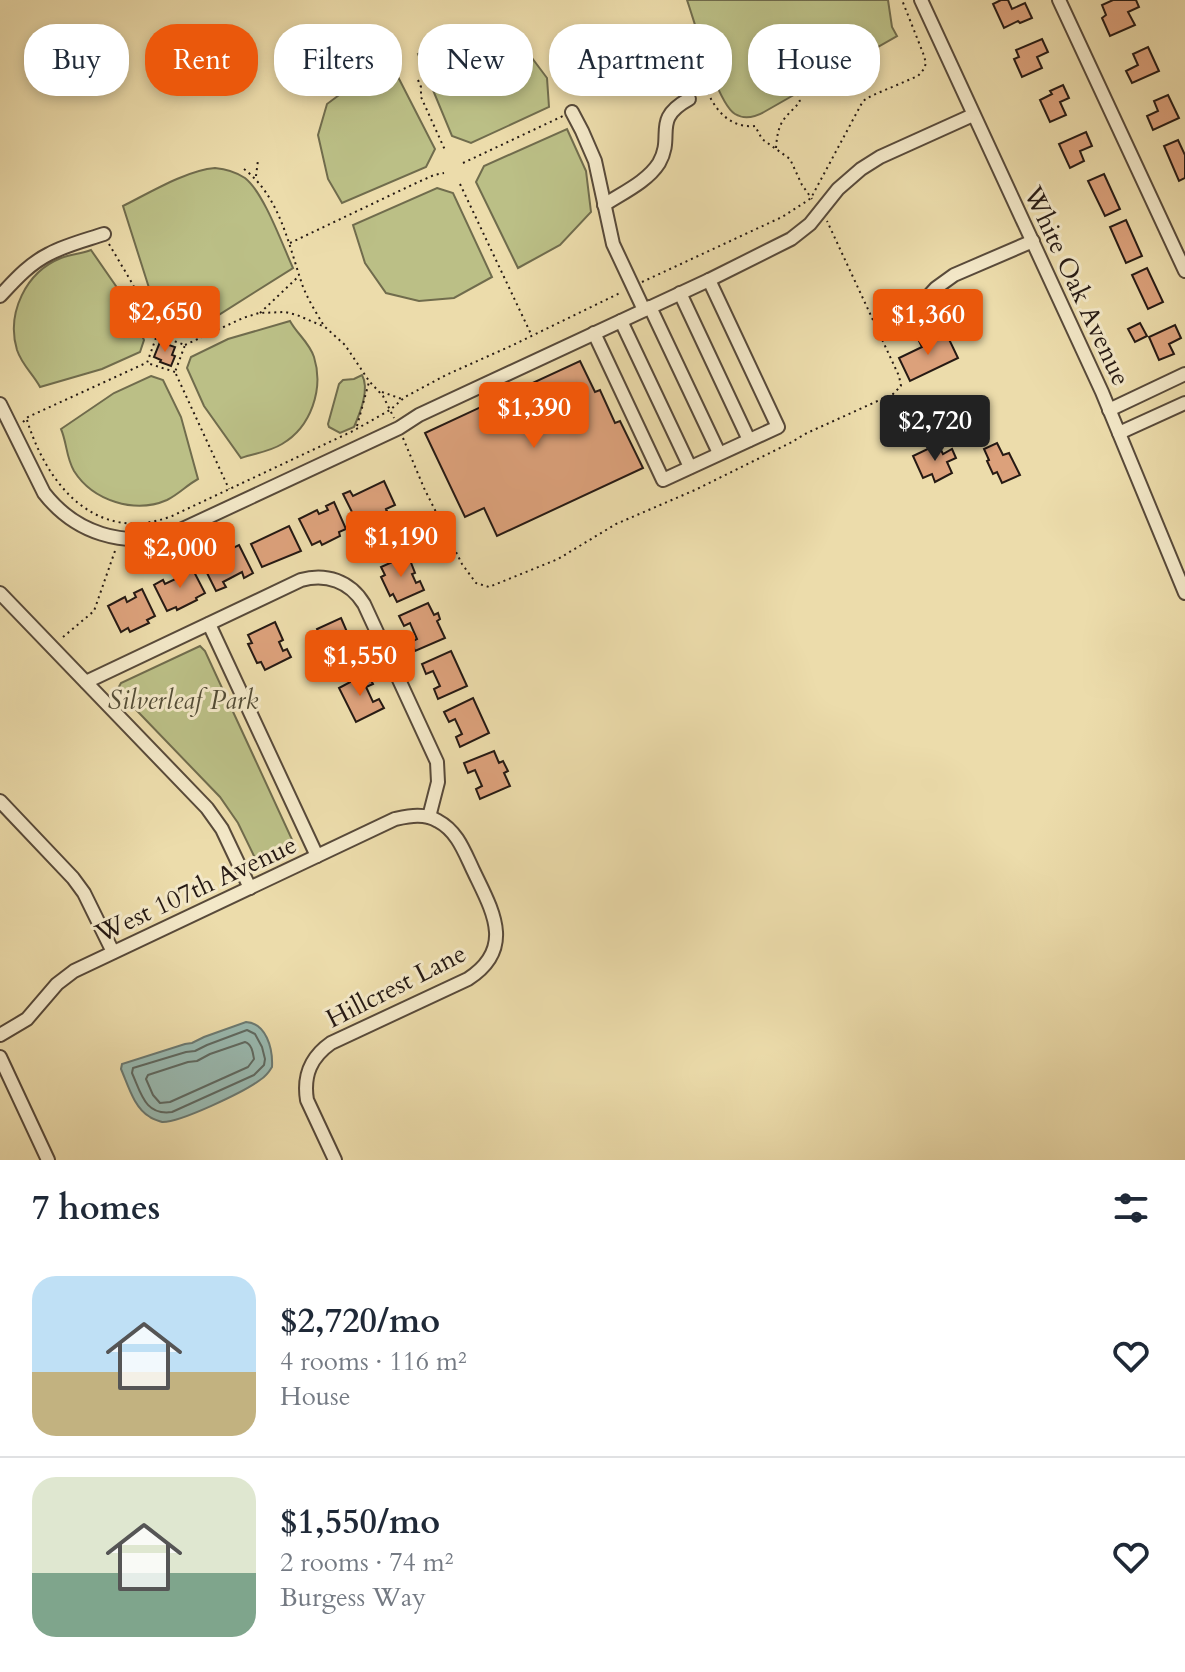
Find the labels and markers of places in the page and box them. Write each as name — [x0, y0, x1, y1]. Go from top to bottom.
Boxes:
pin: $2,650 — [100, 286, 230, 354]
pin: $1,360 — [863, 289, 993, 357]
pin: $1,390 — [469, 382, 599, 450]
pin: $2,720 — [870, 395, 1000, 463]
pin: $1,190 — [336, 511, 466, 579]
pin: $2,000 — [115, 522, 245, 590]
pin: $1,550 — [295, 630, 425, 698]

